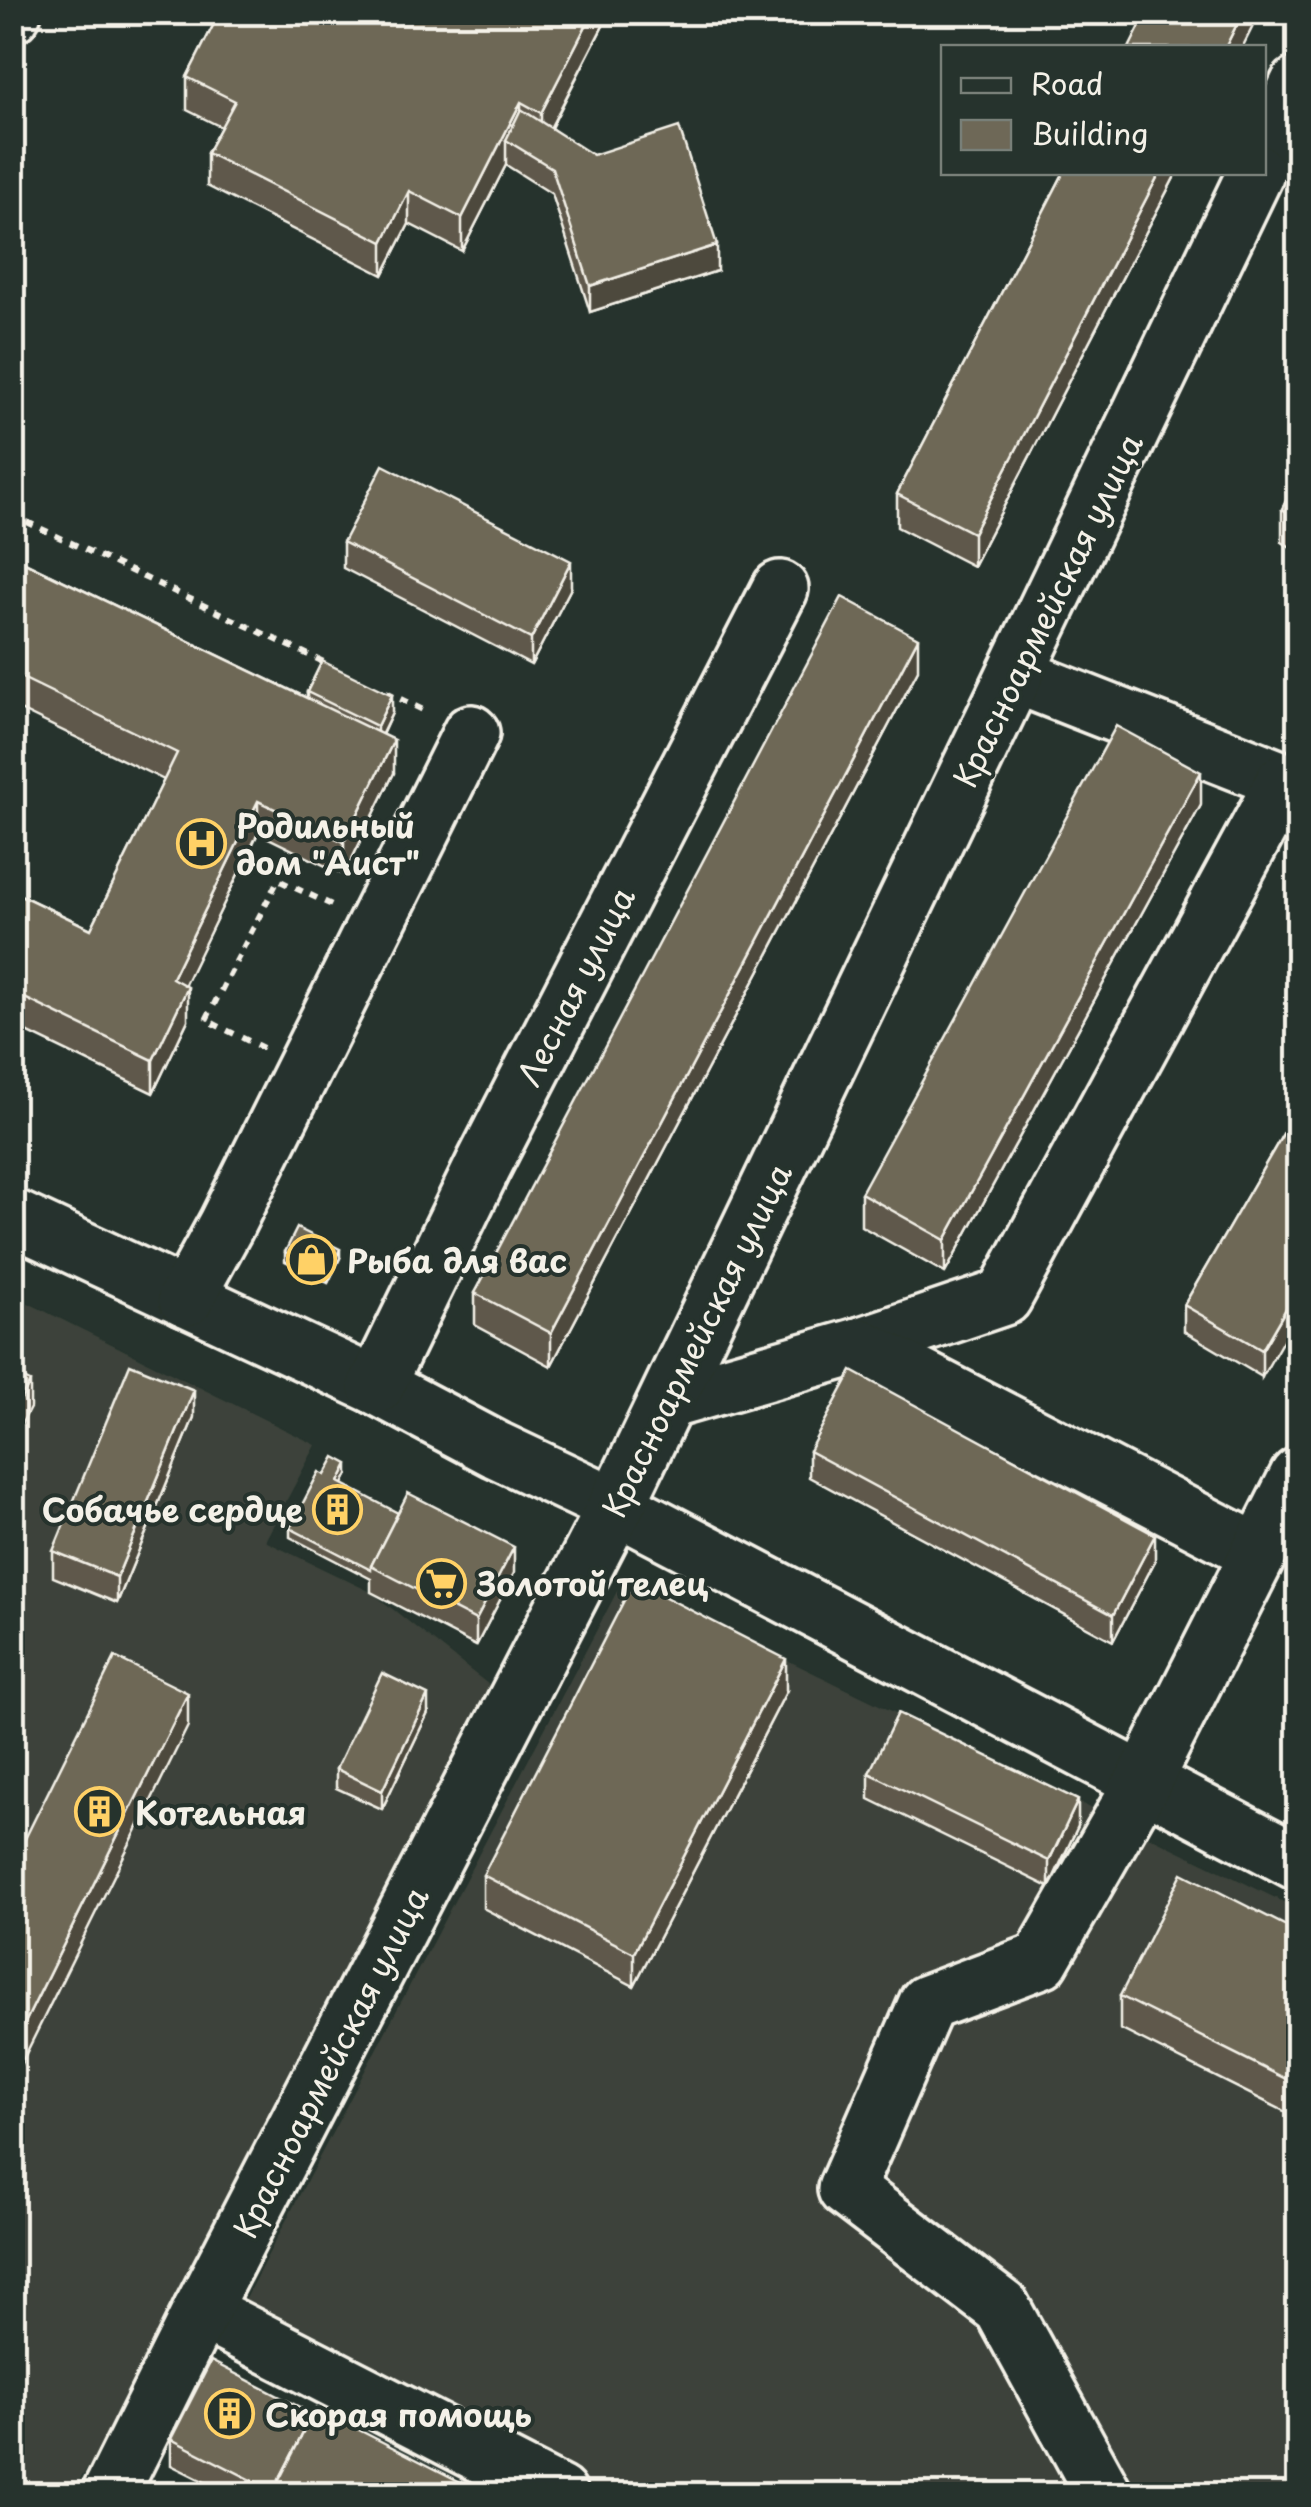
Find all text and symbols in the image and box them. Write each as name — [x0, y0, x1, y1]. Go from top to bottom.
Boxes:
legend — [941, 45, 1266, 175]
text: Road — [1031, 60, 1104, 105]
text: Building — [1031, 110, 1148, 155]
street label: Красноармейская улица — [940, 425, 1154, 795]
place label: Родильный дом "Аист" — [236, 801, 420, 886]
hospital icon: Родильный дом "Аист" — [175, 817, 227, 869]
street label: Лесная улица — [504, 878, 646, 1094]
street label: Красноармейская улица — [589, 1155, 803, 1525]
shop icon: Рыба для вас — [286, 1234, 338, 1286]
place label: Рыба для вас — [347, 1236, 567, 1284]
building icon: Собачье сердце — [312, 1483, 364, 1535]
place label: Собачье сердце — [42, 1485, 303, 1533]
supermarket icon: Золотой телец — [416, 1557, 468, 1609]
place label: Золотой телец — [476, 1559, 708, 1607]
building icon: Котельная — [74, 1786, 126, 1838]
place label: Котельная — [135, 1788, 306, 1836]
street label: Красноармейская улица — [220, 1878, 440, 2246]
building icon: Скорая помощь — [204, 2388, 256, 2440]
place label: Скорая помощь — [265, 2390, 532, 2438]

